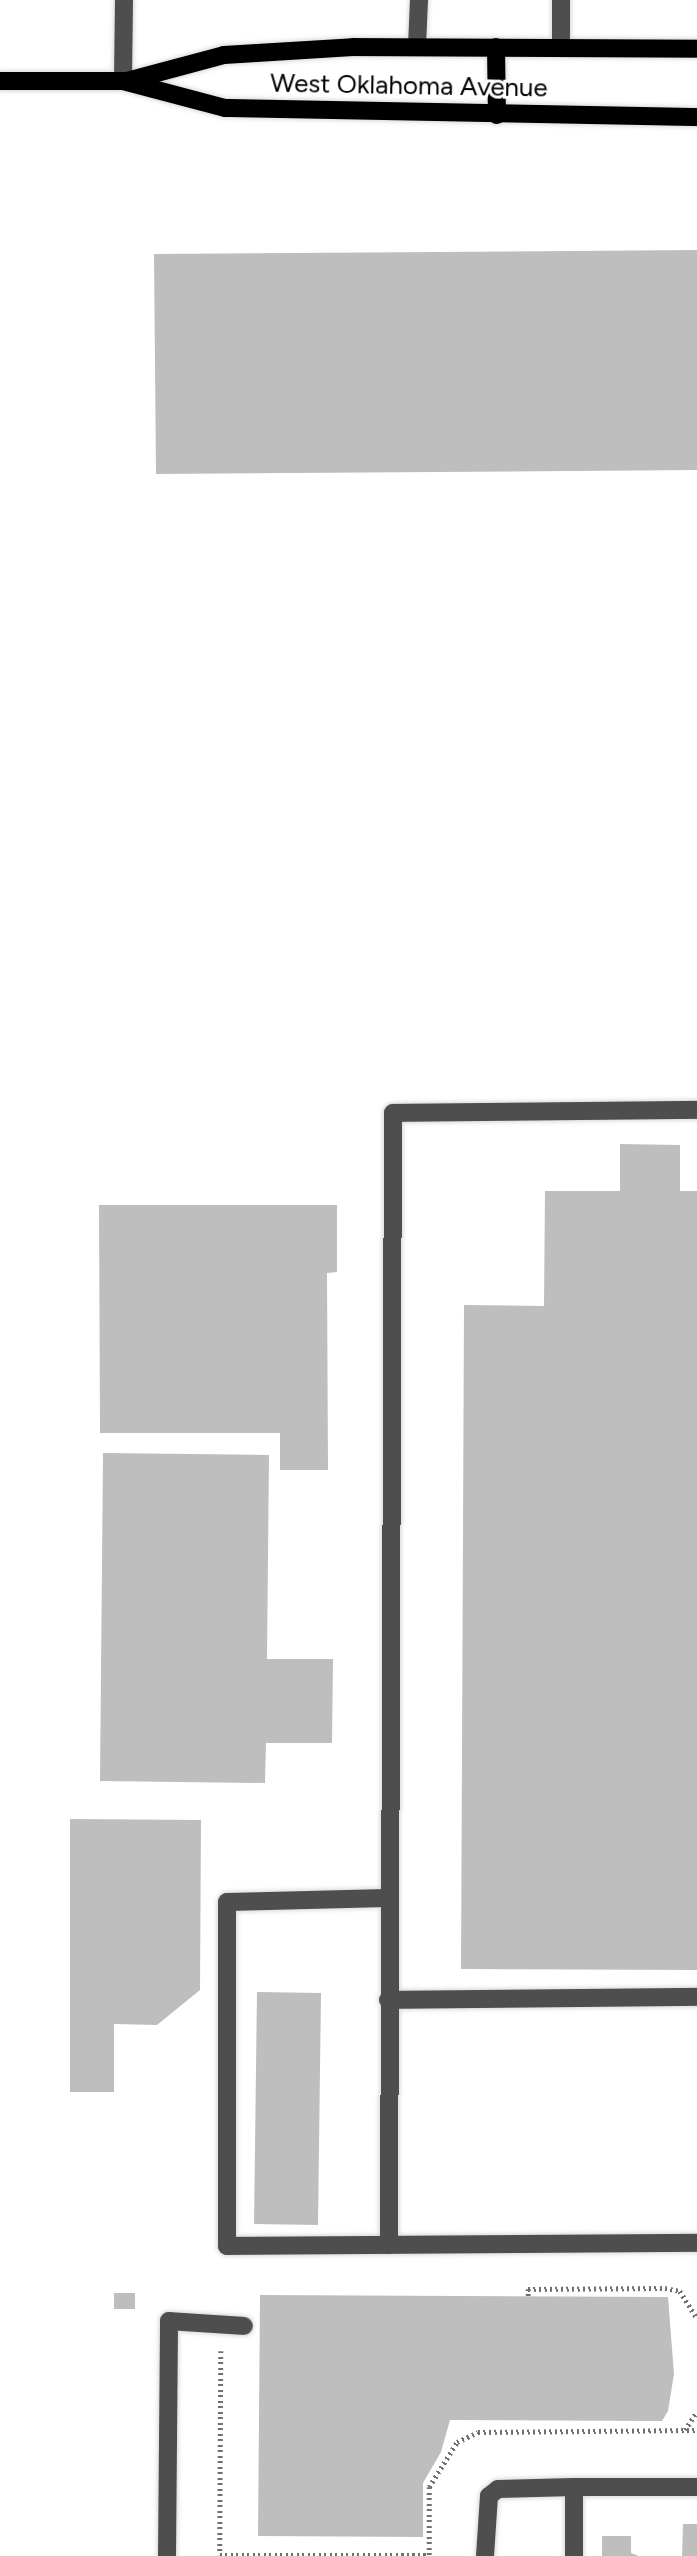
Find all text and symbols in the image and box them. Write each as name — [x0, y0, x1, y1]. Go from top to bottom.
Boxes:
street label: West Oklahoma Avenue — [270, 68, 548, 104]

